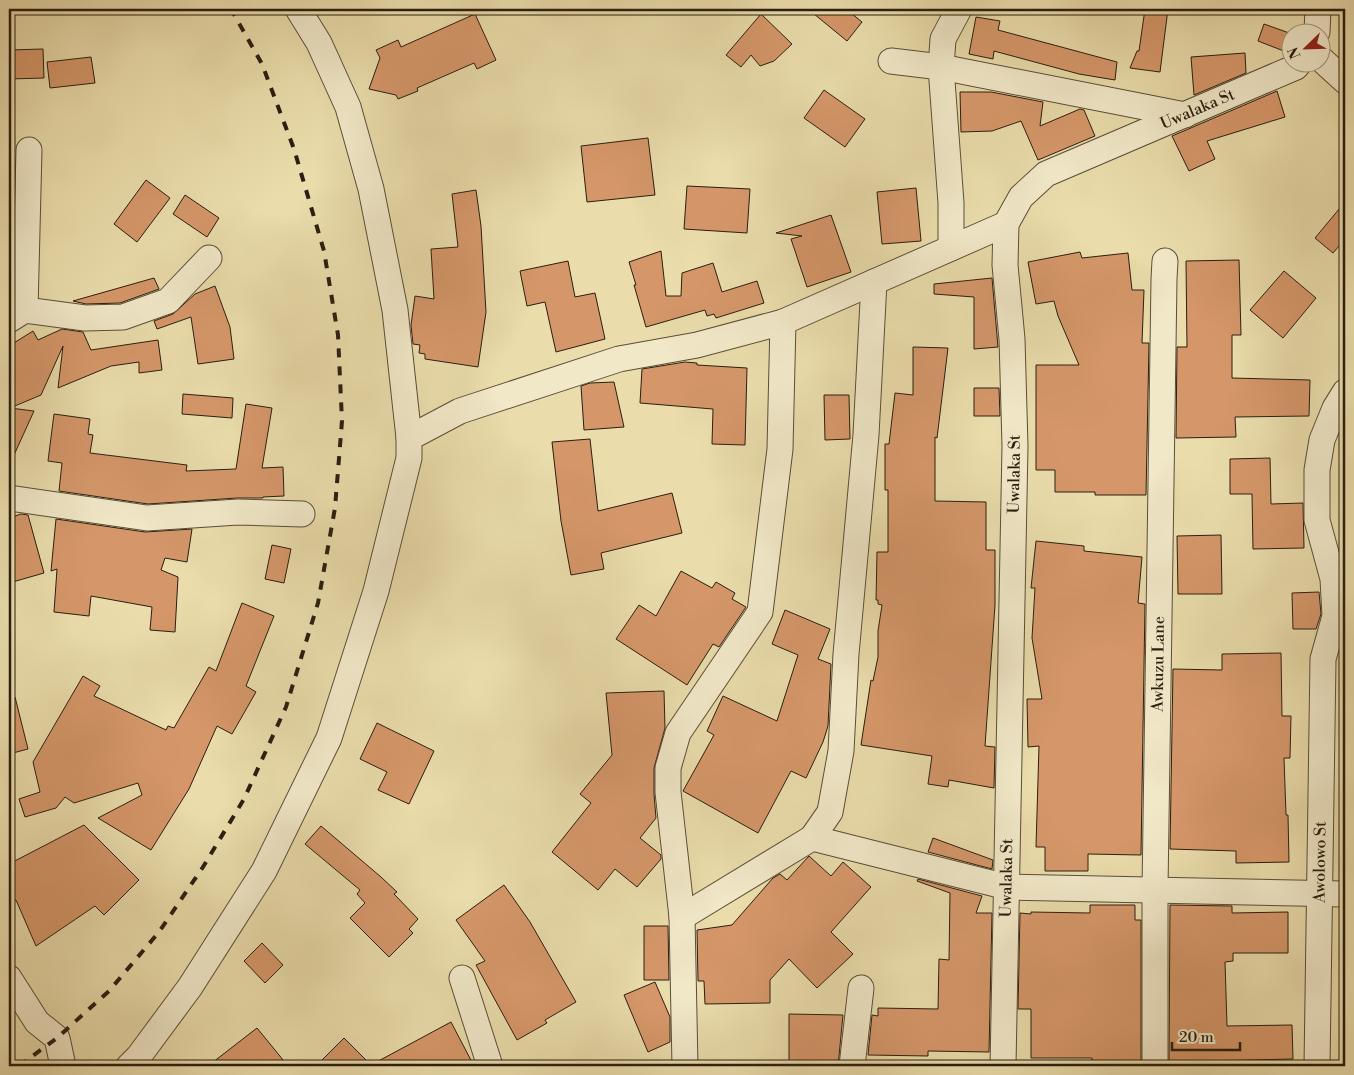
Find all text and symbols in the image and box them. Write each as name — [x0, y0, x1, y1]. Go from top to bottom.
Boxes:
north arrow — [1282, 22, 1332, 72]
text: N — [1285, 44, 1305, 61]
street label: Uwalaka St — [1157, 84, 1238, 134]
street label: Uwalaka St — [1004, 434, 1025, 514]
street label: Awkuzu Lane — [1148, 616, 1169, 713]
street label: Awolowo St — [1309, 821, 1331, 904]
street label: Uwalaka St — [996, 838, 1017, 918]
scale bar — [1172, 1020, 1239, 1052]
text: 20 m — [1179, 1028, 1214, 1047]

